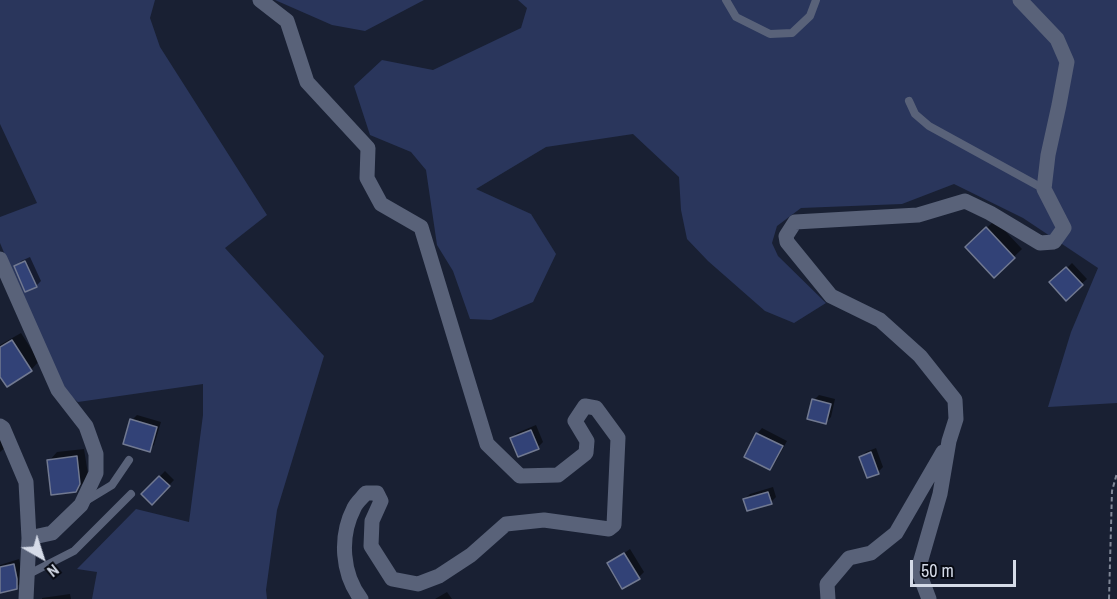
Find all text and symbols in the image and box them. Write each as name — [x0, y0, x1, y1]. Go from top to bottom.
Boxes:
north arrow — [12, 527, 72, 587]
scale bar — [913, 548, 1020, 586]
text: 50 m — [921, 558, 954, 583]
text: N — [43, 559, 64, 583]

